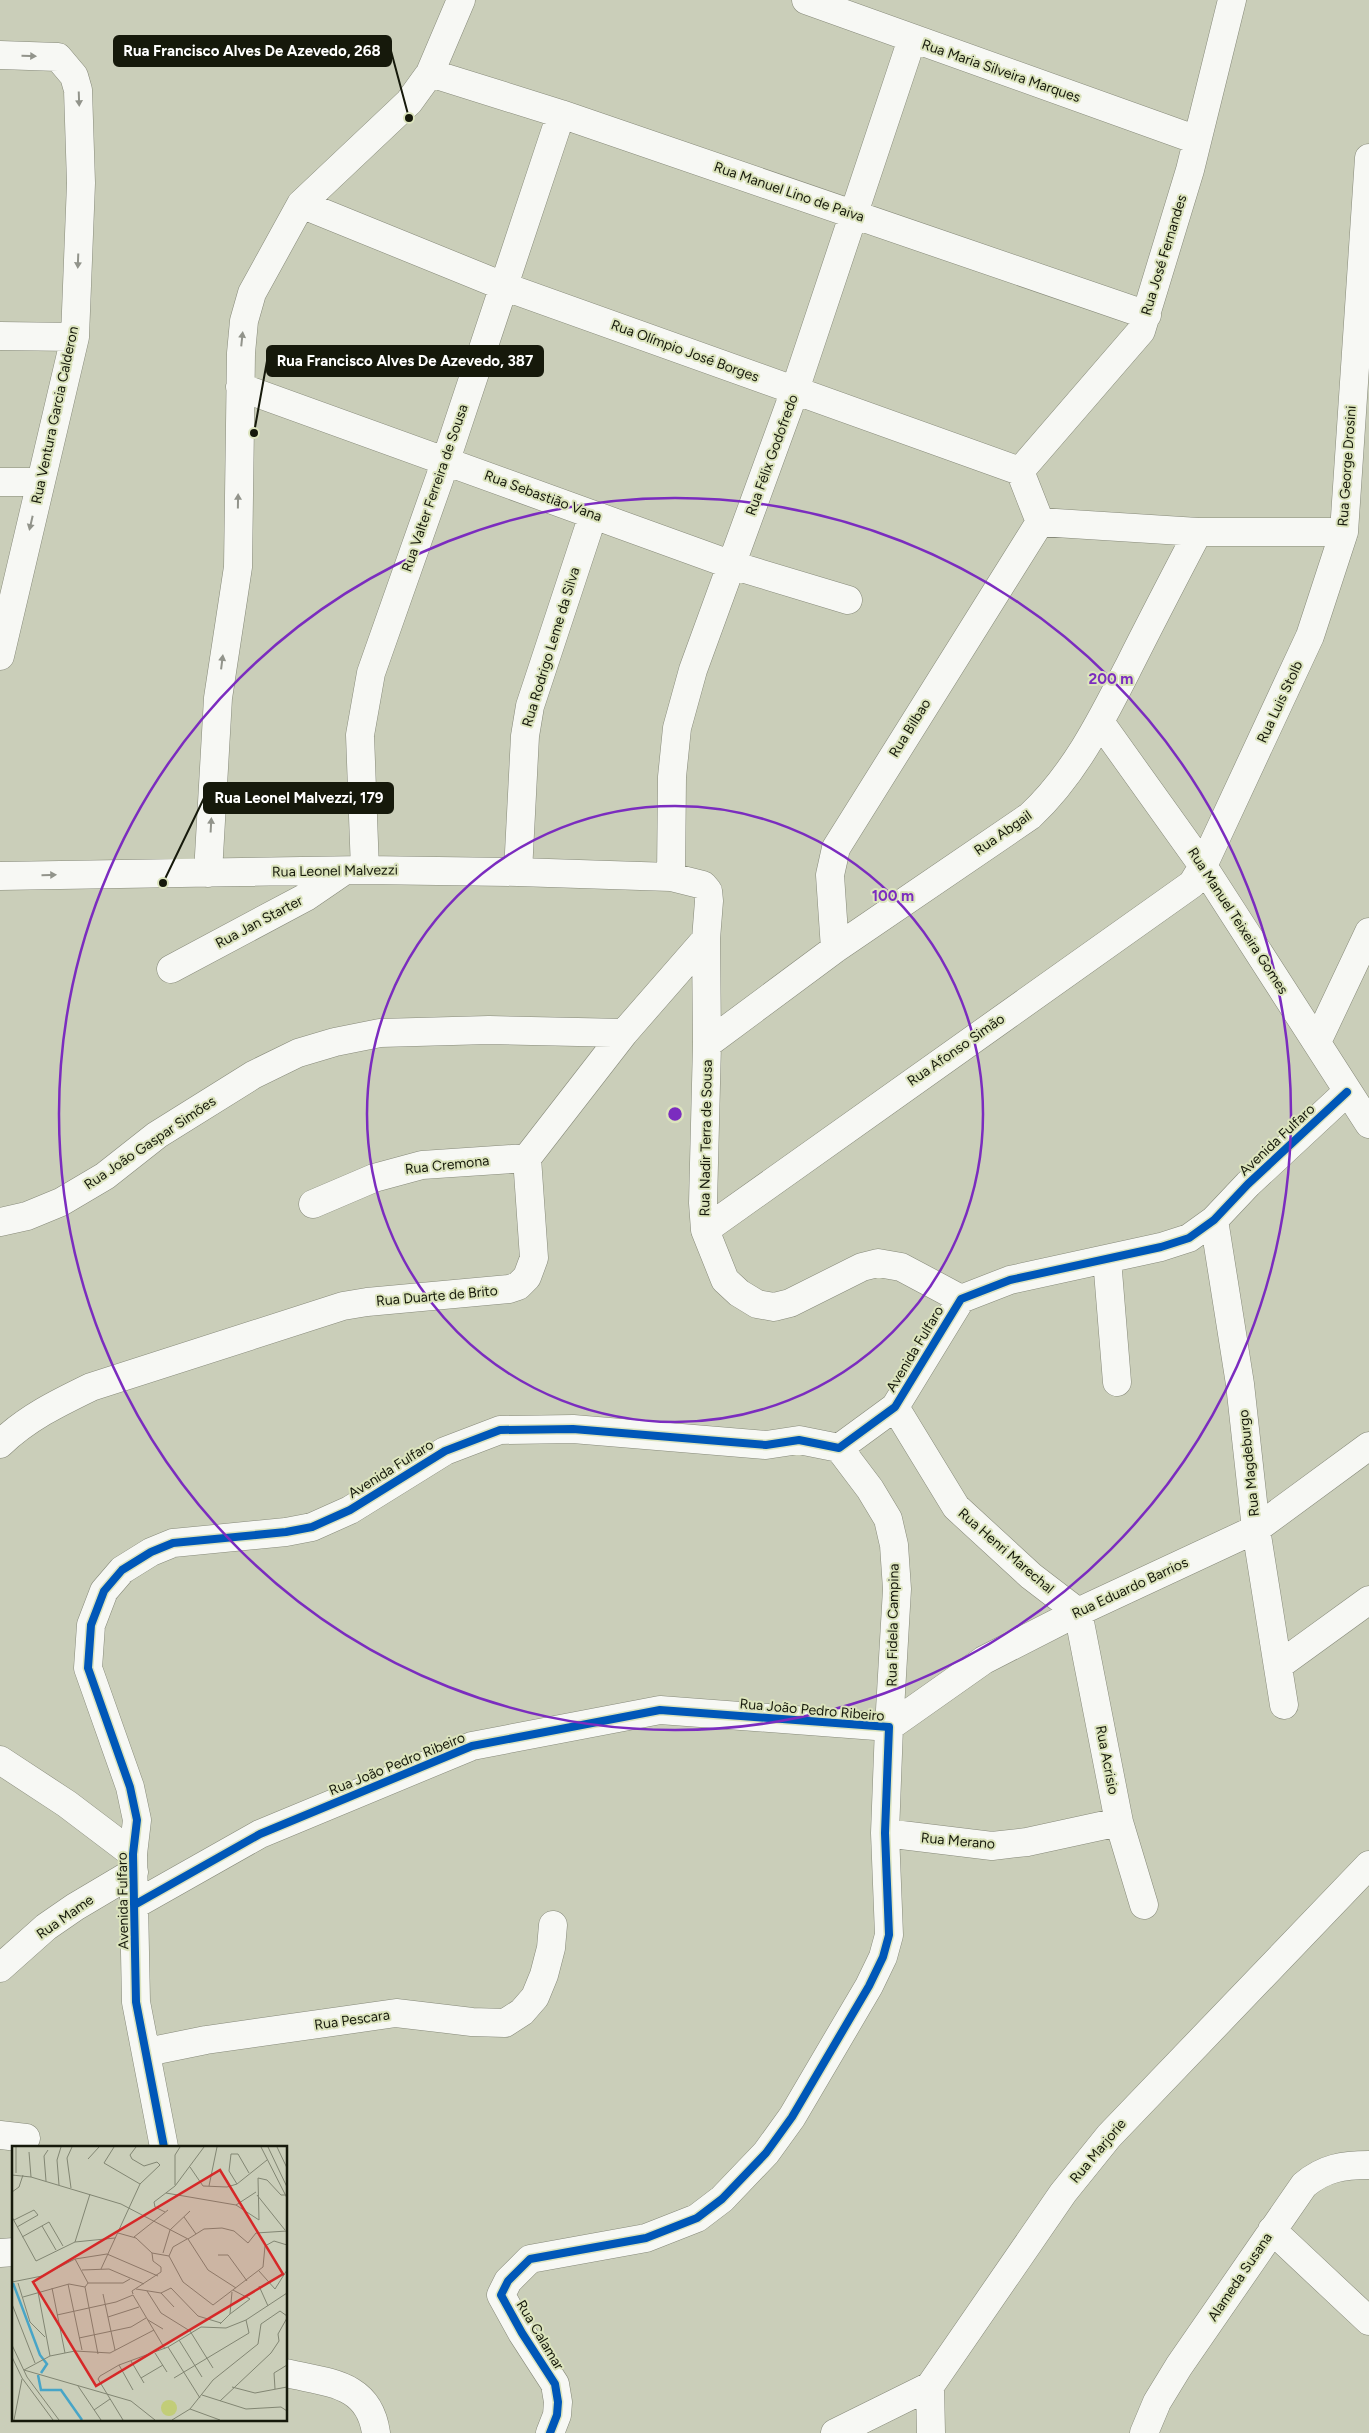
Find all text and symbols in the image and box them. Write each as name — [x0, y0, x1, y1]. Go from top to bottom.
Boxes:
callout: Rua Francisco Alves De Azevedo, 268 — [114, 36, 391, 66]
street label: Rua Maria Silveira Marques — [919, 36, 1083, 106]
text: Rua Francisco Alves De Azevedo, 268 — [123, 42, 381, 60]
one-way arrow — [21, 52, 37, 60]
one-way arrow — [75, 91, 83, 107]
street label: Rua Manuel Lino de Paiva — [712, 158, 866, 226]
street label: Rua José Fernandes — [1138, 193, 1190, 317]
one-way arrow — [74, 253, 82, 269]
street label: Rua Olímpio José Borges — [609, 316, 761, 386]
street label: Rua Ventura Garcia Calderon — [28, 325, 82, 505]
one-way arrow — [238, 331, 246, 347]
callout: Rua Francisco Alves De Azevedo, 387 — [267, 346, 543, 376]
text: Rua Francisco Alves De Azevedo, 387 — [277, 352, 533, 370]
street label: Rua Félix Godofredo — [742, 392, 802, 518]
street label: Rua Valter Ferreira de Sousa — [398, 402, 472, 574]
street label: Rua George Drosini — [1334, 405, 1360, 527]
street label: Rua Sebastião Vana — [482, 467, 604, 525]
one-way arrow — [235, 493, 243, 509]
one-way arrow — [27, 516, 35, 531]
street label: Rua Rodrigo Leme da Silva — [519, 565, 583, 729]
one-way arrow — [218, 654, 226, 670]
street label: Rua Luis Stolb — [1254, 658, 1306, 746]
text: 200 m — [1089, 670, 1133, 688]
street label: Rua Bilbao — [885, 696, 935, 760]
callout: Rua Leonel Malvezzi, 179 — [204, 783, 393, 813]
text: Rua Leonel Malvezzi, 179 — [215, 789, 384, 807]
street label: Rua Abgail — [971, 807, 1035, 859]
one-way arrow — [207, 816, 215, 832]
street label: Rua Manuel Teixeira Gomes — [1184, 845, 1292, 997]
street label: Rua Leonel Malvezzi — [272, 861, 398, 881]
one-way arrow — [41, 871, 57, 879]
text: 100 m — [872, 887, 914, 905]
street label: Rua Jan Starter — [213, 892, 306, 952]
street label: Rua Afonso Simão — [904, 1010, 1008, 1090]
street label: Rua Nadir Terra de Sousa — [696, 1059, 716, 1217]
street label: Rua João Gaspar Simões — [81, 1093, 219, 1193]
street label: Avenida Fulfaro — [1236, 1101, 1318, 1179]
centre of rings — [666, 1105, 684, 1123]
street label: Rua Cremona — [404, 1152, 490, 1178]
street label: Rua Duarte de Brito — [375, 1282, 499, 1310]
street label: Avenida Fulfaro — [883, 1303, 947, 1395]
street label: Rua Magdeburgo — [1235, 1409, 1263, 1517]
street label: Avenida Fulfaro — [345, 1436, 437, 1502]
street label: Rua Henri Marechal — [955, 1505, 1057, 1597]
street label: Rua Eduardo Barrios — [1069, 1554, 1191, 1622]
street label: Rua Fidela Campina — [883, 1563, 903, 1687]
street label: Rua João Pedro Ribeiro — [739, 1695, 885, 1725]
street label: Rua Acrisio — [1092, 1724, 1122, 1796]
street label: Rua João Pedro Ribeiro — [326, 1729, 468, 1799]
street label: Rua Merano — [920, 1829, 996, 1853]
street label: Avenida Fulfaro — [114, 1852, 132, 1950]
street label: Rua Mame — [33, 1891, 97, 1943]
street label: Rua Pescara — [313, 2006, 391, 2034]
street label: Rua Marjorie — [1066, 2115, 1130, 2186]
inset map — [12, 2146, 288, 2420]
street label: Alameda Susana — [1204, 2230, 1276, 2324]
street label: Rua Calamar — [513, 2297, 568, 2373]

